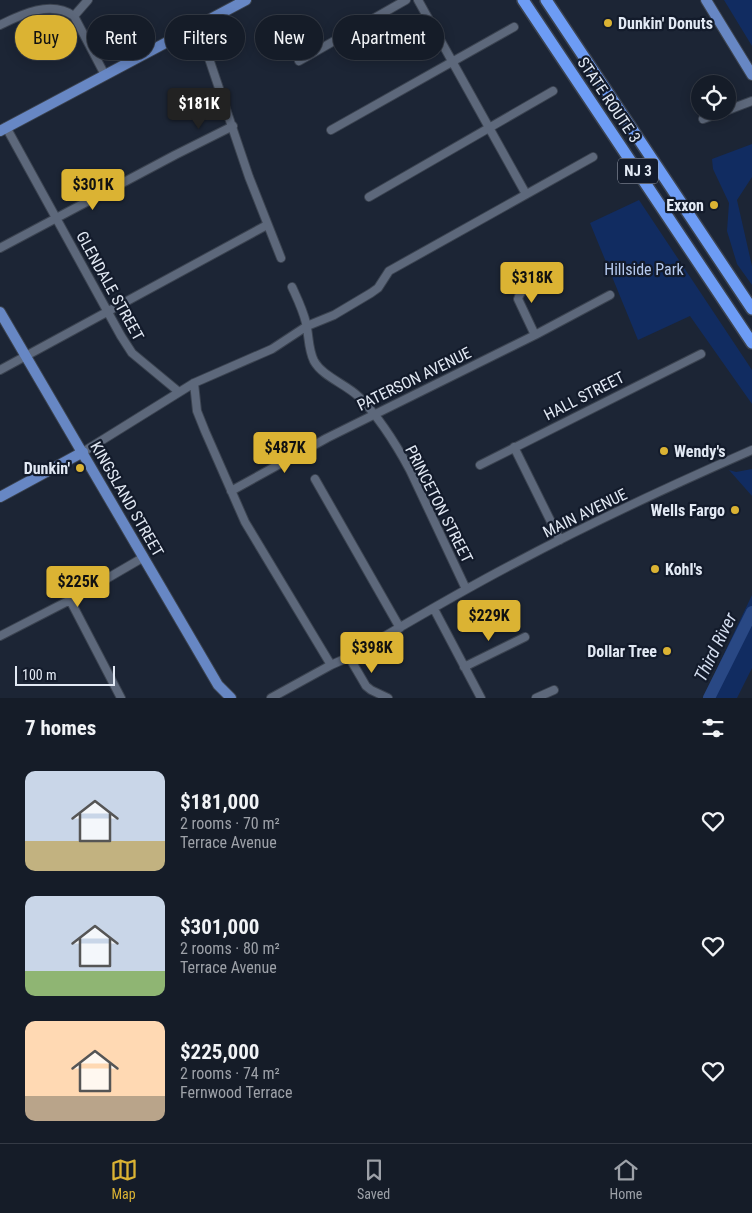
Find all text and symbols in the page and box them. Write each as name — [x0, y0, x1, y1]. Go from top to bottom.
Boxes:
place label: Dunkin' Donuts — [618, 14, 713, 33]
chip: Buy — [15, 15, 77, 60]
chip: Rent — [87, 15, 155, 60]
chip: Filters — [165, 15, 245, 60]
chip: New — [255, 15, 323, 60]
chip: Apartment — [333, 15, 444, 60]
marker: Dunkin' Donuts — [602, 17, 614, 29]
street label: STATE ROUTE 3 — [573, 54, 645, 146]
map controls — [691, 75, 736, 120]
button: locate — [691, 75, 736, 120]
pin: $181K — [164, 88, 234, 130]
text: $181K — [178, 94, 220, 113]
road number: NJ 3 — [618, 158, 658, 184]
pin: $301K — [58, 168, 128, 211]
text: $301K — [72, 175, 114, 194]
place label: Exxon — [666, 196, 704, 215]
marker: Exxon — [708, 199, 720, 211]
street label: GLENDALE STREET — [72, 228, 148, 344]
park label: Hillside Park — [604, 260, 685, 279]
pin: $318K — [497, 262, 567, 304]
text: $318K — [511, 268, 553, 287]
street label: PATERSON AVENUE — [354, 343, 474, 415]
street label: HALL STREET — [541, 368, 627, 424]
pin: $487K — [250, 432, 320, 474]
street label: KINGSLAND STREET — [86, 438, 168, 560]
text: $487K — [264, 438, 306, 457]
street label: PRINCETON STREET — [401, 442, 477, 566]
place label: Wendy's — [674, 442, 726, 461]
marker: Wendy's — [658, 445, 670, 457]
place label: Dunkin' — [24, 459, 70, 478]
marker: Dunkin' — [74, 462, 86, 474]
street label: MAIN AVENUE — [540, 484, 630, 542]
place label: Wells Fargo — [651, 501, 725, 520]
marker: Wells Fargo — [729, 504, 741, 516]
place label: Kohl's — [665, 560, 703, 579]
marker: Kohl's — [649, 563, 661, 575]
pin: $225K — [43, 566, 113, 608]
text: $225K — [57, 572, 99, 591]
pin: $229K — [454, 600, 524, 642]
text: $229K — [468, 606, 510, 625]
water label: Third River — [689, 609, 741, 685]
pin: $398K — [337, 632, 407, 674]
text: $398K — [351, 638, 393, 657]
place label: Dollar Tree — [587, 642, 657, 661]
marker: Dollar Tree — [661, 645, 673, 657]
scale bar — [15, 663, 115, 686]
text: 100 m — [22, 667, 57, 683]
icon: filters — [699, 714, 727, 742]
text: 7 homes — [25, 716, 96, 740]
text: $181,000 — [180, 790, 259, 814]
icon: home — [65, 791, 125, 851]
icon: heart — [699, 807, 727, 835]
text: 2 rooms · 70 m² — [180, 814, 280, 833]
text: Terrace Avenue — [180, 833, 277, 852]
text: $301,000 — [180, 915, 259, 939]
icon: home — [65, 916, 125, 976]
icon: heart — [699, 932, 727, 960]
text: 2 rooms · 80 m² — [180, 939, 280, 958]
text: Terrace Avenue — [180, 958, 277, 977]
text: $225,000 — [180, 1040, 259, 1064]
icon: home — [65, 1041, 125, 1101]
icon: heart — [699, 1057, 727, 1085]
text: 2 rooms · 74 m² — [180, 1064, 280, 1083]
text: Fernwood Terrace — [180, 1083, 292, 1102]
tab: Map — [110, 1156, 138, 1202]
tab: Saved — [357, 1156, 390, 1202]
tab: Home — [610, 1156, 642, 1202]

